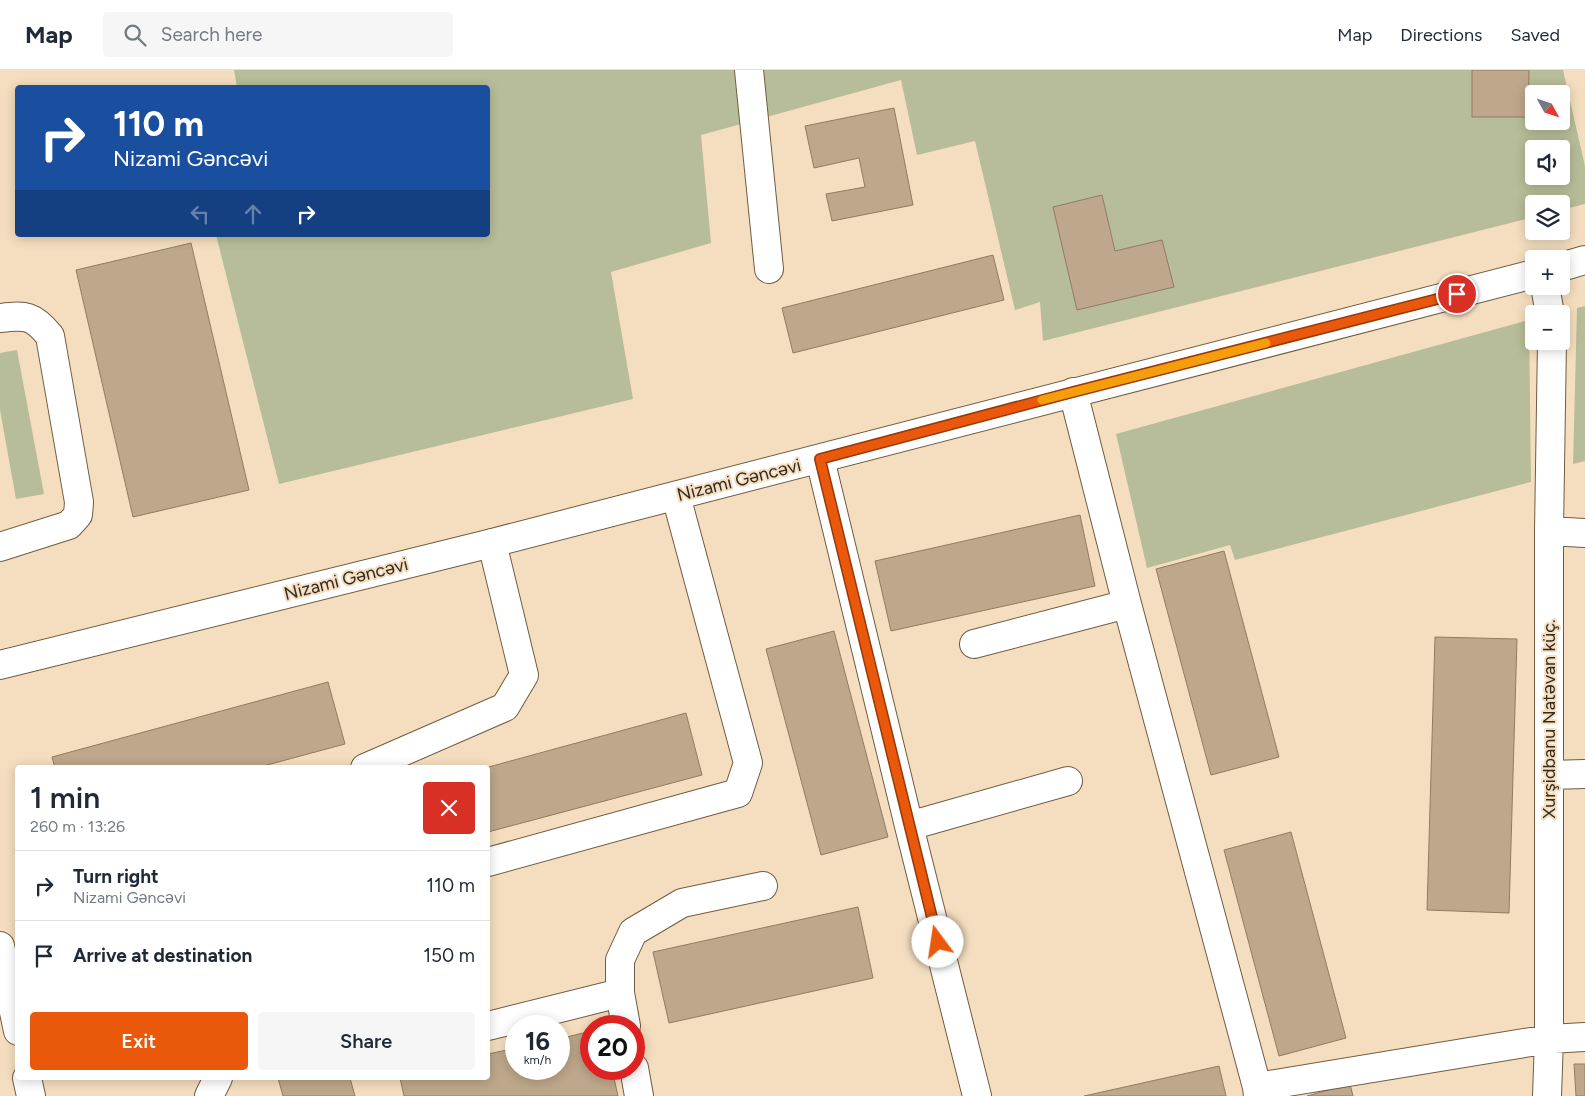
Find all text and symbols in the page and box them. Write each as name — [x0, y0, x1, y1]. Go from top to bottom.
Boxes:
search box — [103, 12, 453, 57]
text: Map — [25, 20, 73, 49]
icon: search — [121, 21, 149, 49]
text: Search here — [161, 23, 262, 46]
text: Map — [1337, 24, 1372, 46]
text: Directions — [1400, 24, 1482, 46]
text: Saved — [1510, 24, 1560, 46]
north arrow — [1525, 85, 1570, 130]
map controls — [1525, 85, 1570, 350]
text: 110 m — [113, 103, 204, 145]
icon: right — [30, 105, 95, 170]
button: sound — [1525, 140, 1570, 185]
text: Nizami Gəncəvi — [113, 145, 268, 172]
button: layers — [1525, 195, 1570, 240]
icon: left — [186, 200, 214, 228]
icon: ahead — [239, 200, 267, 228]
icon: right — [292, 200, 320, 228]
button: + — [1525, 250, 1570, 295]
pin — [1436, 273, 1478, 315]
icon: arrive — [1443, 280, 1471, 308]
button: − — [1525, 305, 1570, 350]
street label: Nizami Gəncəvi — [675, 454, 803, 506]
street label: Nizami Gəncəvi — [282, 553, 410, 605]
street label: Xurşidbanu Natəvan küç. — [1538, 619, 1560, 819]
text: 1 min — [30, 779, 100, 816]
button: close — [423, 782, 475, 834]
text: 260 m · 13:26 — [30, 817, 125, 836]
text: Turn right — [73, 865, 159, 888]
icon: right — [30, 872, 58, 900]
text: 110 m — [426, 874, 475, 897]
text: Nizami Gəncəvi — [73, 888, 186, 907]
position arrow — [911, 915, 963, 967]
icon: arrive — [30, 942, 58, 970]
text: Arrive at destination — [73, 944, 252, 967]
text: 150 m — [423, 944, 475, 967]
button: Exit — [30, 1012, 248, 1070]
button: Share — [258, 1012, 475, 1070]
speed limit sign: 20 — [580, 1015, 645, 1080]
text: 16 — [525, 1026, 550, 1056]
text: km/h — [524, 1053, 551, 1067]

